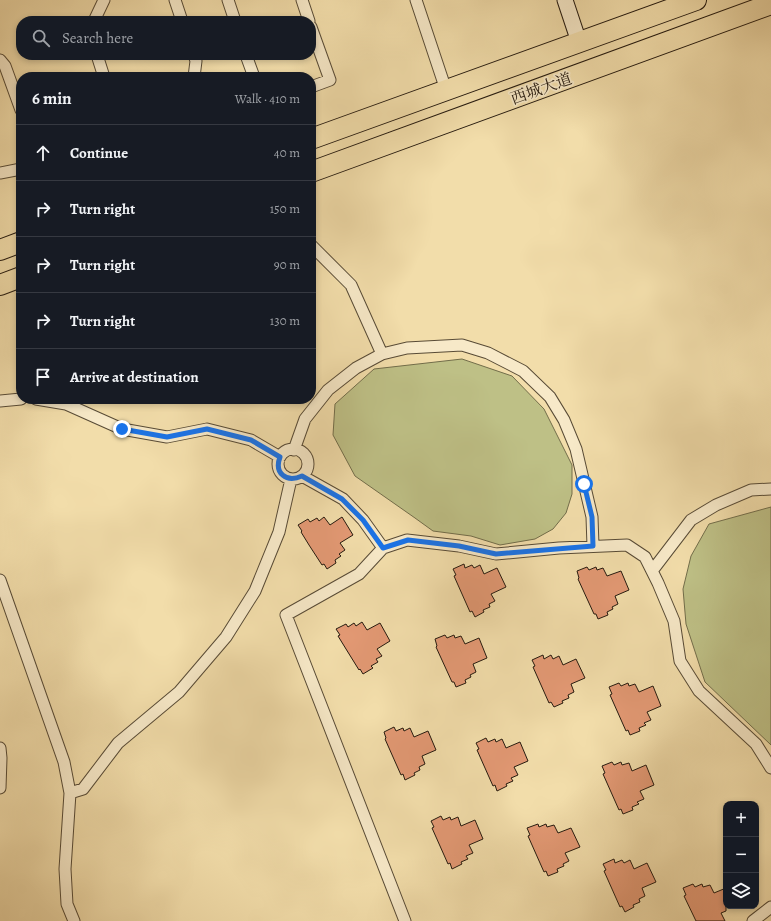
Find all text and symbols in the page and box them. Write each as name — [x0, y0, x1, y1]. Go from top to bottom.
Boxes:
search box — [16, 16, 316, 60]
icon: search — [30, 27, 52, 49]
text: Search here — [62, 28, 133, 48]
street label: 西城大道 — [508, 68, 575, 110]
text: 6 min — [32, 87, 72, 110]
text: Walk · 410 m — [235, 90, 300, 107]
icon: ahead — [32, 142, 54, 164]
text: Continue — [70, 143, 128, 163]
text: 40 m — [274, 144, 300, 161]
icon: right — [32, 198, 54, 220]
text: Turn right — [70, 199, 135, 219]
text: 150 m — [270, 200, 300, 217]
icon: right — [32, 254, 54, 276]
text: Turn right — [70, 255, 135, 275]
text: 90 m — [274, 256, 300, 273]
icon: right — [32, 310, 54, 332]
text: Turn right — [70, 311, 135, 331]
text: 130 m — [270, 312, 300, 329]
icon: arrive — [32, 366, 54, 388]
text: Arrive at destination — [70, 367, 199, 387]
route end — [113, 420, 131, 438]
route start — [575, 475, 593, 493]
map controls — [723, 801, 759, 909]
button: + — [723, 801, 759, 837]
button: − — [723, 837, 759, 873]
button: layers — [723, 873, 759, 909]

